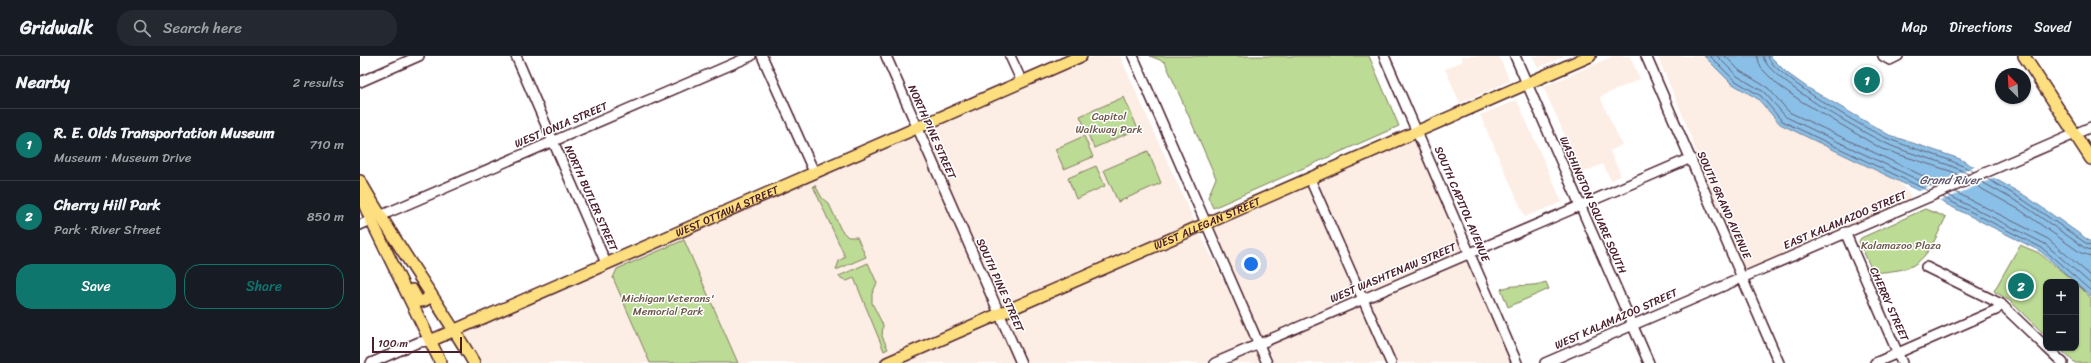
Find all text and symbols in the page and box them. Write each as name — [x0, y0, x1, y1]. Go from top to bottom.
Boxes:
search box — [117, 10, 397, 46]
text: Gridwalk — [20, 11, 93, 44]
text: Search here — [163, 15, 242, 41]
text: Map — [1901, 15, 1927, 40]
text: Directions — [1949, 15, 2012, 40]
text: Saved — [2034, 15, 2071, 40]
icon: search — [131, 17, 153, 39]
pin: 1 — [1854, 65, 1880, 95]
text: Nearby — [16, 67, 70, 97]
north arrow — [1995, 68, 2031, 104]
text: 2 results — [293, 71, 344, 94]
street label: NORTH PINE STREET — [903, 82, 962, 183]
street label: WEST IONIA STREET — [512, 96, 612, 153]
park label: Capitol Walkway Park — [1075, 107, 1143, 139]
text: R. E. Olds Transportation Museum — [54, 120, 274, 146]
text: 1 — [26, 133, 32, 156]
text: 710 m — [309, 133, 344, 156]
street label: WASHINGTON SQUARE SOUTH — [1554, 133, 1632, 277]
street label: NORTH BUTLER STREET — [559, 142, 623, 255]
street label: SOUTH CAPITOL AVENUE — [1429, 143, 1495, 266]
text: Museum · Museum Drive — [54, 146, 191, 169]
street label: SOUTH GRAND AVENUE — [1692, 148, 1757, 263]
water label: Grand River — [1919, 169, 1983, 191]
street label: WEST OTTAWA STREET — [672, 180, 782, 242]
street label: EAST KALAMAZOO STREET — [1780, 185, 1911, 255]
street label: WEST ALLEGAN STREET — [1150, 191, 1264, 255]
text: Cherry Hill Park — [54, 192, 161, 218]
text: 2 — [25, 205, 33, 228]
text: 850 m — [307, 205, 344, 228]
text: Park · River Street — [54, 218, 161, 241]
street label: SOUTH PINE STREET — [971, 235, 1029, 335]
park label: Kalamazoo Plaza — [1861, 236, 1942, 255]
street label: WEST WASHTENAW STREET — [1327, 237, 1460, 308]
your location — [1241, 254, 1261, 274]
button: Save — [16, 264, 176, 309]
button: Share — [184, 264, 344, 309]
street label: CHERRY STREET — [1864, 264, 1914, 345]
pin: 2 — [2008, 271, 2034, 301]
map controls — [2043, 279, 2079, 351]
button: + — [2043, 279, 2079, 315]
street label: WEST KALAMAZOO STREET — [1552, 283, 1682, 355]
park label: Michigan Veterans' Memorial Park — [621, 289, 715, 321]
button: − — [2043, 315, 2079, 351]
text: 100 m — [378, 334, 408, 353]
scale bar — [372, 335, 462, 354]

